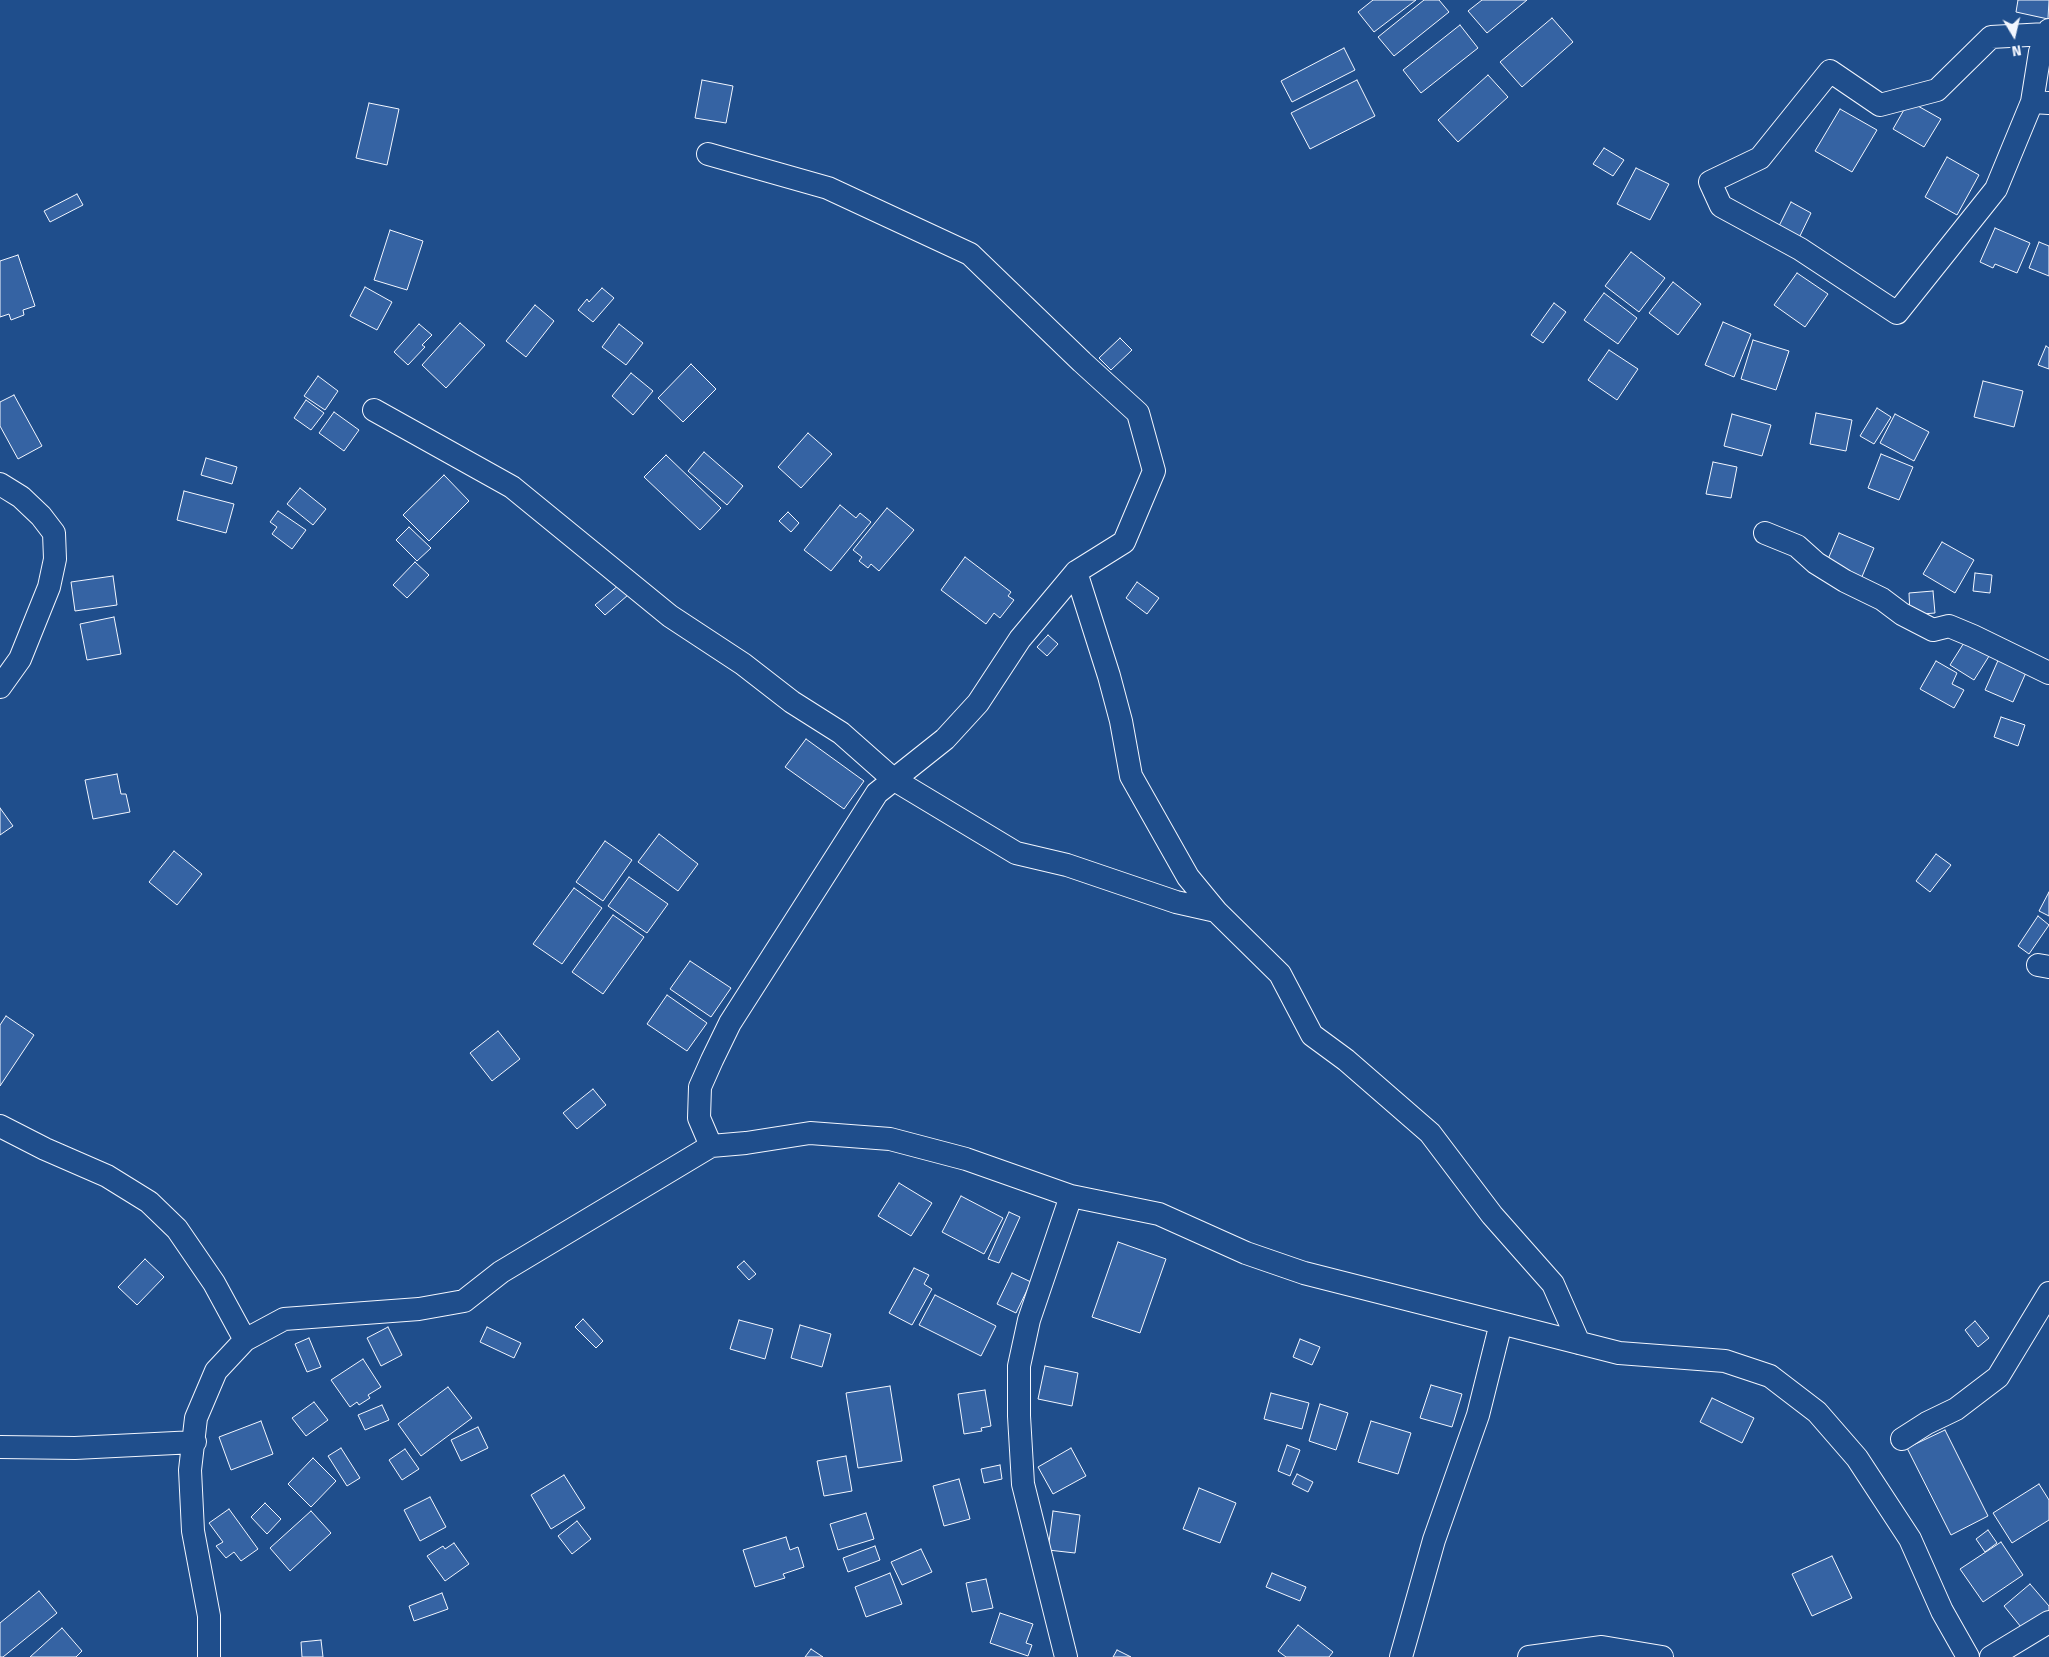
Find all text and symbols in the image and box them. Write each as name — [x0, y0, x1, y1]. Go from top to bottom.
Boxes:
north arrow — [1989, 10, 2039, 60]
text: N — [2011, 41, 2022, 59]

